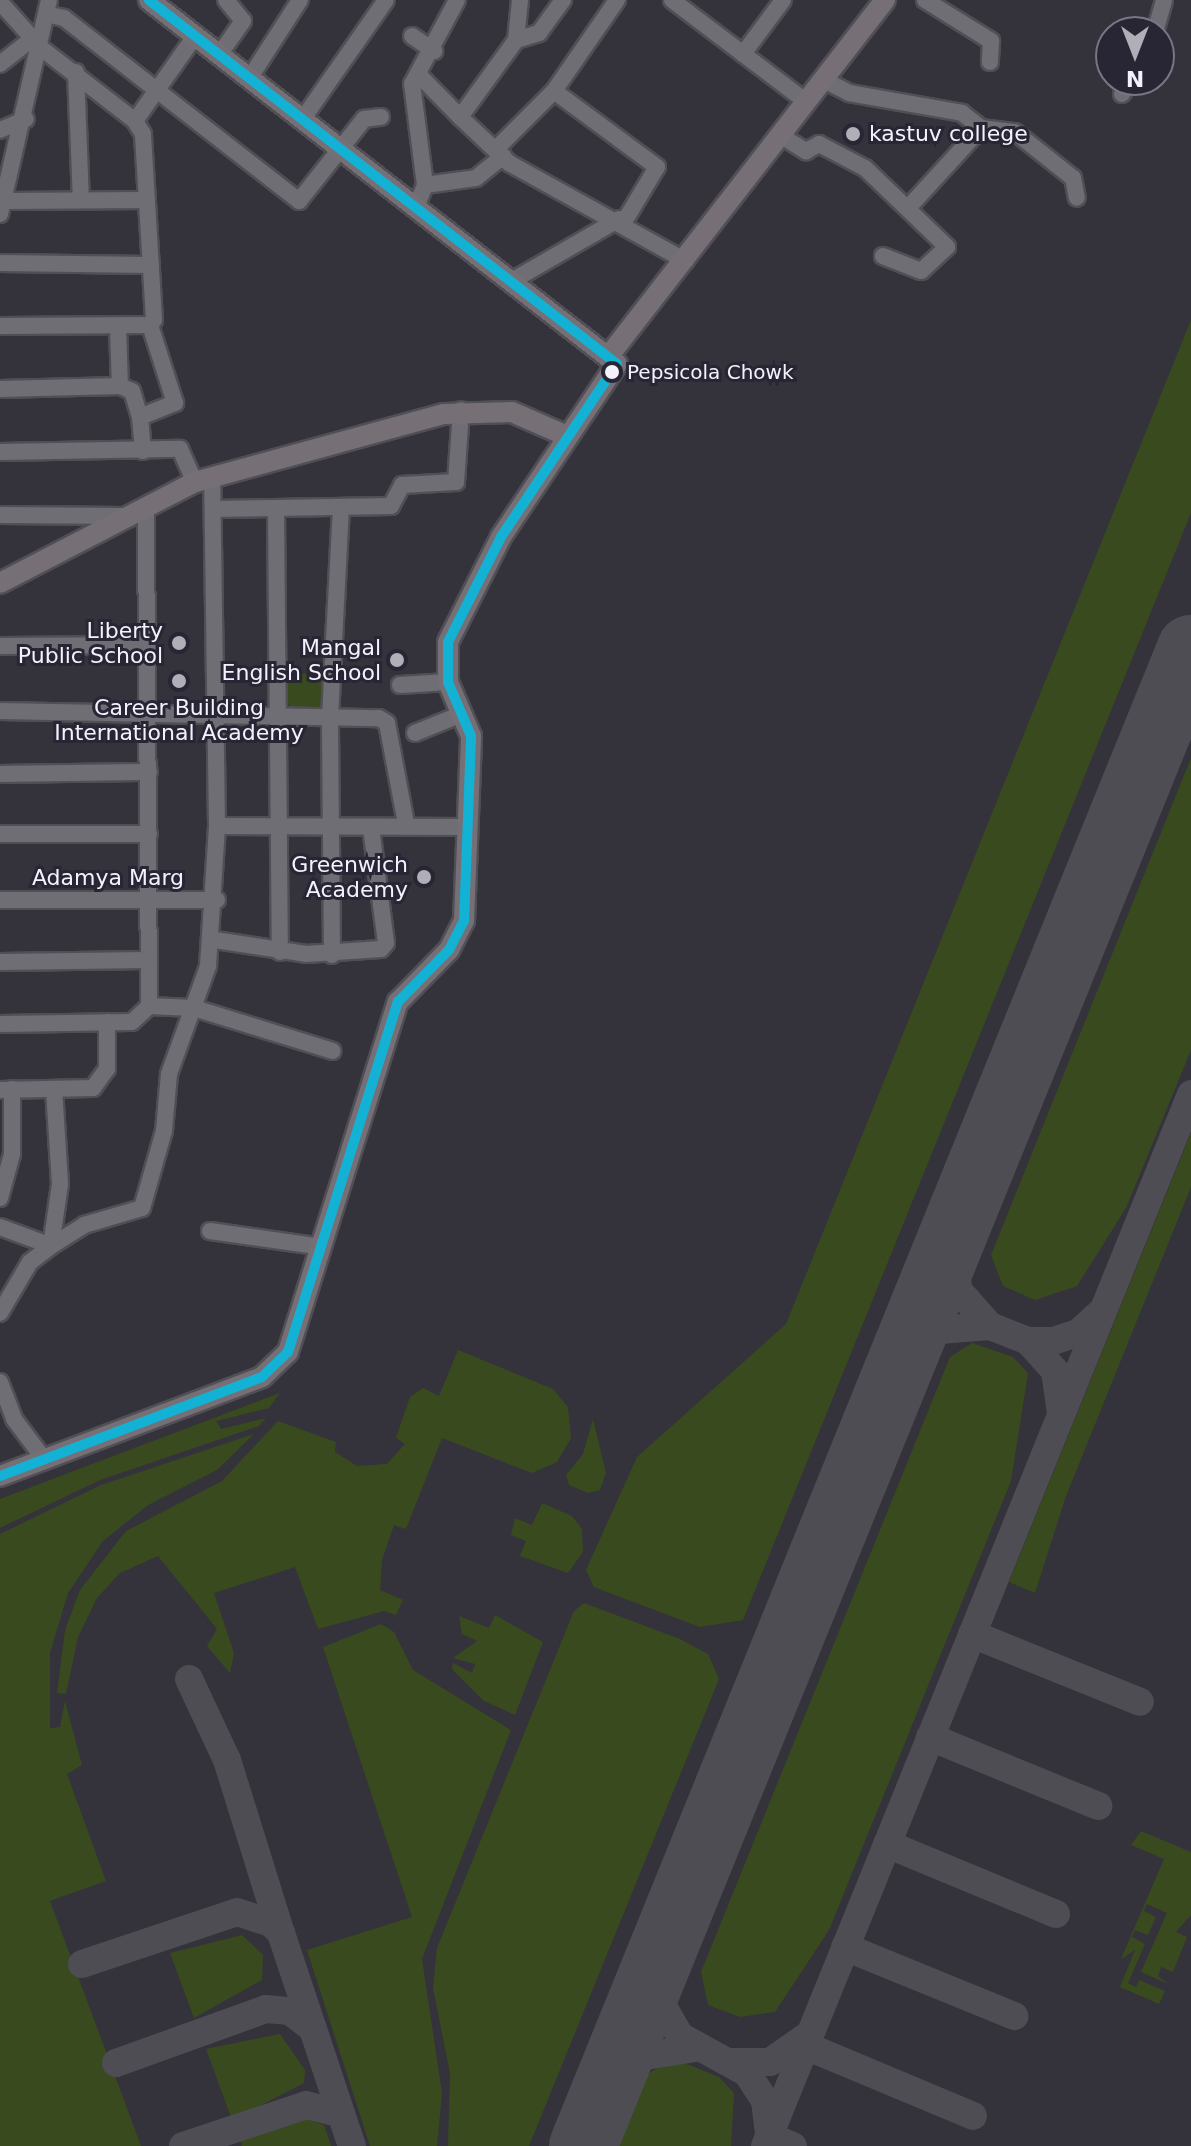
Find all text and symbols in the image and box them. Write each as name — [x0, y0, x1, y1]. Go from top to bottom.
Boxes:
north arrow — [1095, 16, 1175, 96]
text: N — [1126, 66, 1144, 91]
place label: kastuv college — [869, 121, 1028, 147]
marker: kastuv college — [844, 125, 862, 143]
place label: Pepsicola Chowk — [627, 360, 794, 384]
marker: Pepsicola Chowk — [604, 364, 620, 380]
place label: Liberty Public School — [18, 617, 163, 668]
marker: Liberty Public School — [170, 634, 188, 652]
place label: Mangal English School — [222, 634, 381, 686]
marker: Mangal English School — [388, 651, 406, 669]
marker: Career Building International Academy — [170, 672, 188, 690]
place label: Career Building International Academy — [54, 694, 304, 746]
place label: Greenwich Academy — [291, 851, 408, 902]
street label: Adamya Marg — [32, 865, 184, 891]
marker: Greenwich Academy — [415, 868, 433, 886]

